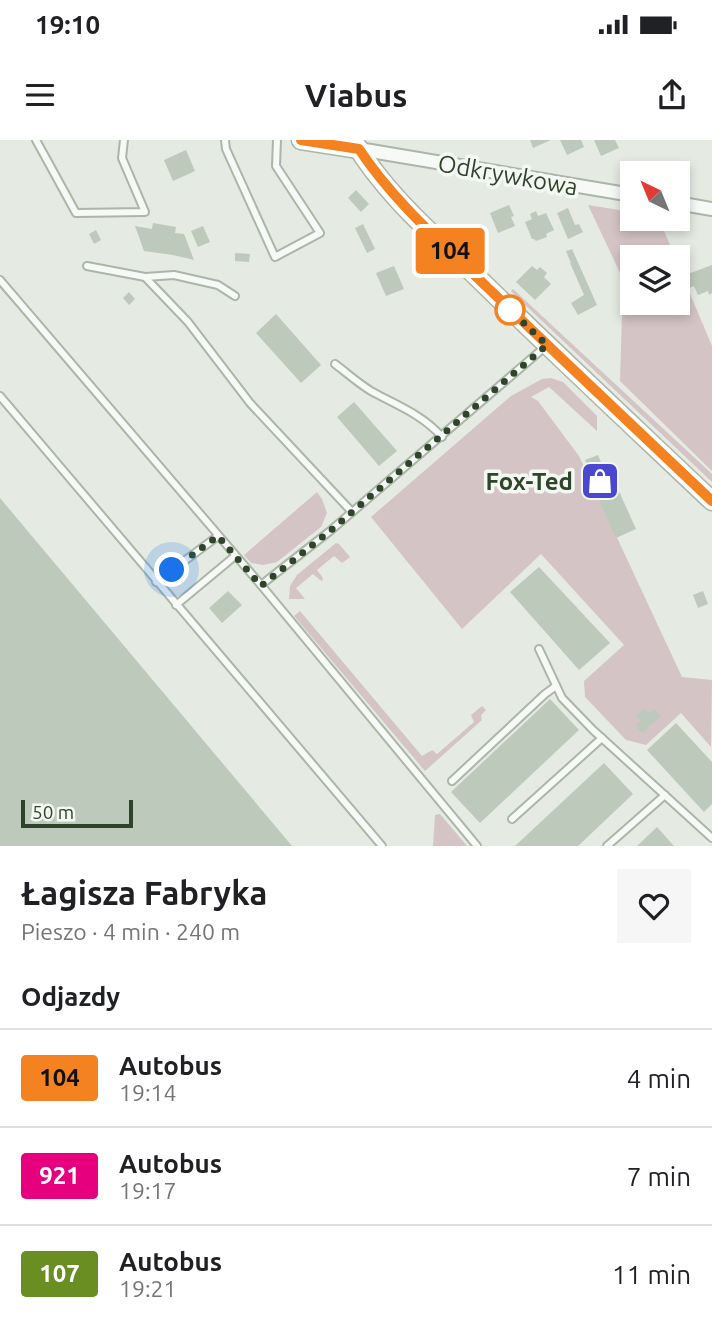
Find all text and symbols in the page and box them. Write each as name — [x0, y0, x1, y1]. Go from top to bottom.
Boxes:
text: 19:10 — [35, 10, 100, 39]
icon: menu — [21, 76, 59, 114]
icon: share — [653, 76, 691, 114]
text: Viabus — [305, 77, 407, 113]
street label: Odkrywkowa — [436, 149, 580, 201]
north arrow — [620, 161, 690, 231]
map controls — [620, 161, 690, 315]
line badge: 104 — [410, 228, 490, 274]
text: 104 — [430, 237, 470, 264]
button: layers — [620, 245, 690, 315]
unlabelled marker — [495, 295, 525, 325]
shop icon: Fox-Ted — [579, 460, 621, 502]
place label: Fox-Ted — [485, 468, 573, 495]
your location — [154, 552, 189, 587]
scale bar — [21, 797, 133, 829]
text: 50 m — [32, 801, 74, 823]
button: heart — [617, 869, 691, 943]
text: Łagisza Fabryka — [21, 874, 267, 911]
text: Pieszo · 4 min · 240 m — [21, 919, 240, 944]
text: Odjazdy — [21, 982, 120, 1011]
text: Autobus — [119, 1051, 222, 1080]
text: 104 — [39, 1064, 80, 1091]
text: 4 min — [627, 1064, 691, 1093]
text: 19:14 — [119, 1080, 177, 1105]
text: Autobus — [119, 1149, 222, 1178]
text: 921 — [39, 1162, 80, 1189]
text: 7 min — [627, 1162, 691, 1191]
text: 19:17 — [119, 1178, 177, 1203]
text: Autobus — [119, 1247, 222, 1276]
text: 107 — [39, 1260, 80, 1287]
text: 11 min — [612, 1260, 691, 1289]
text: 19:21 — [119, 1276, 177, 1301]

